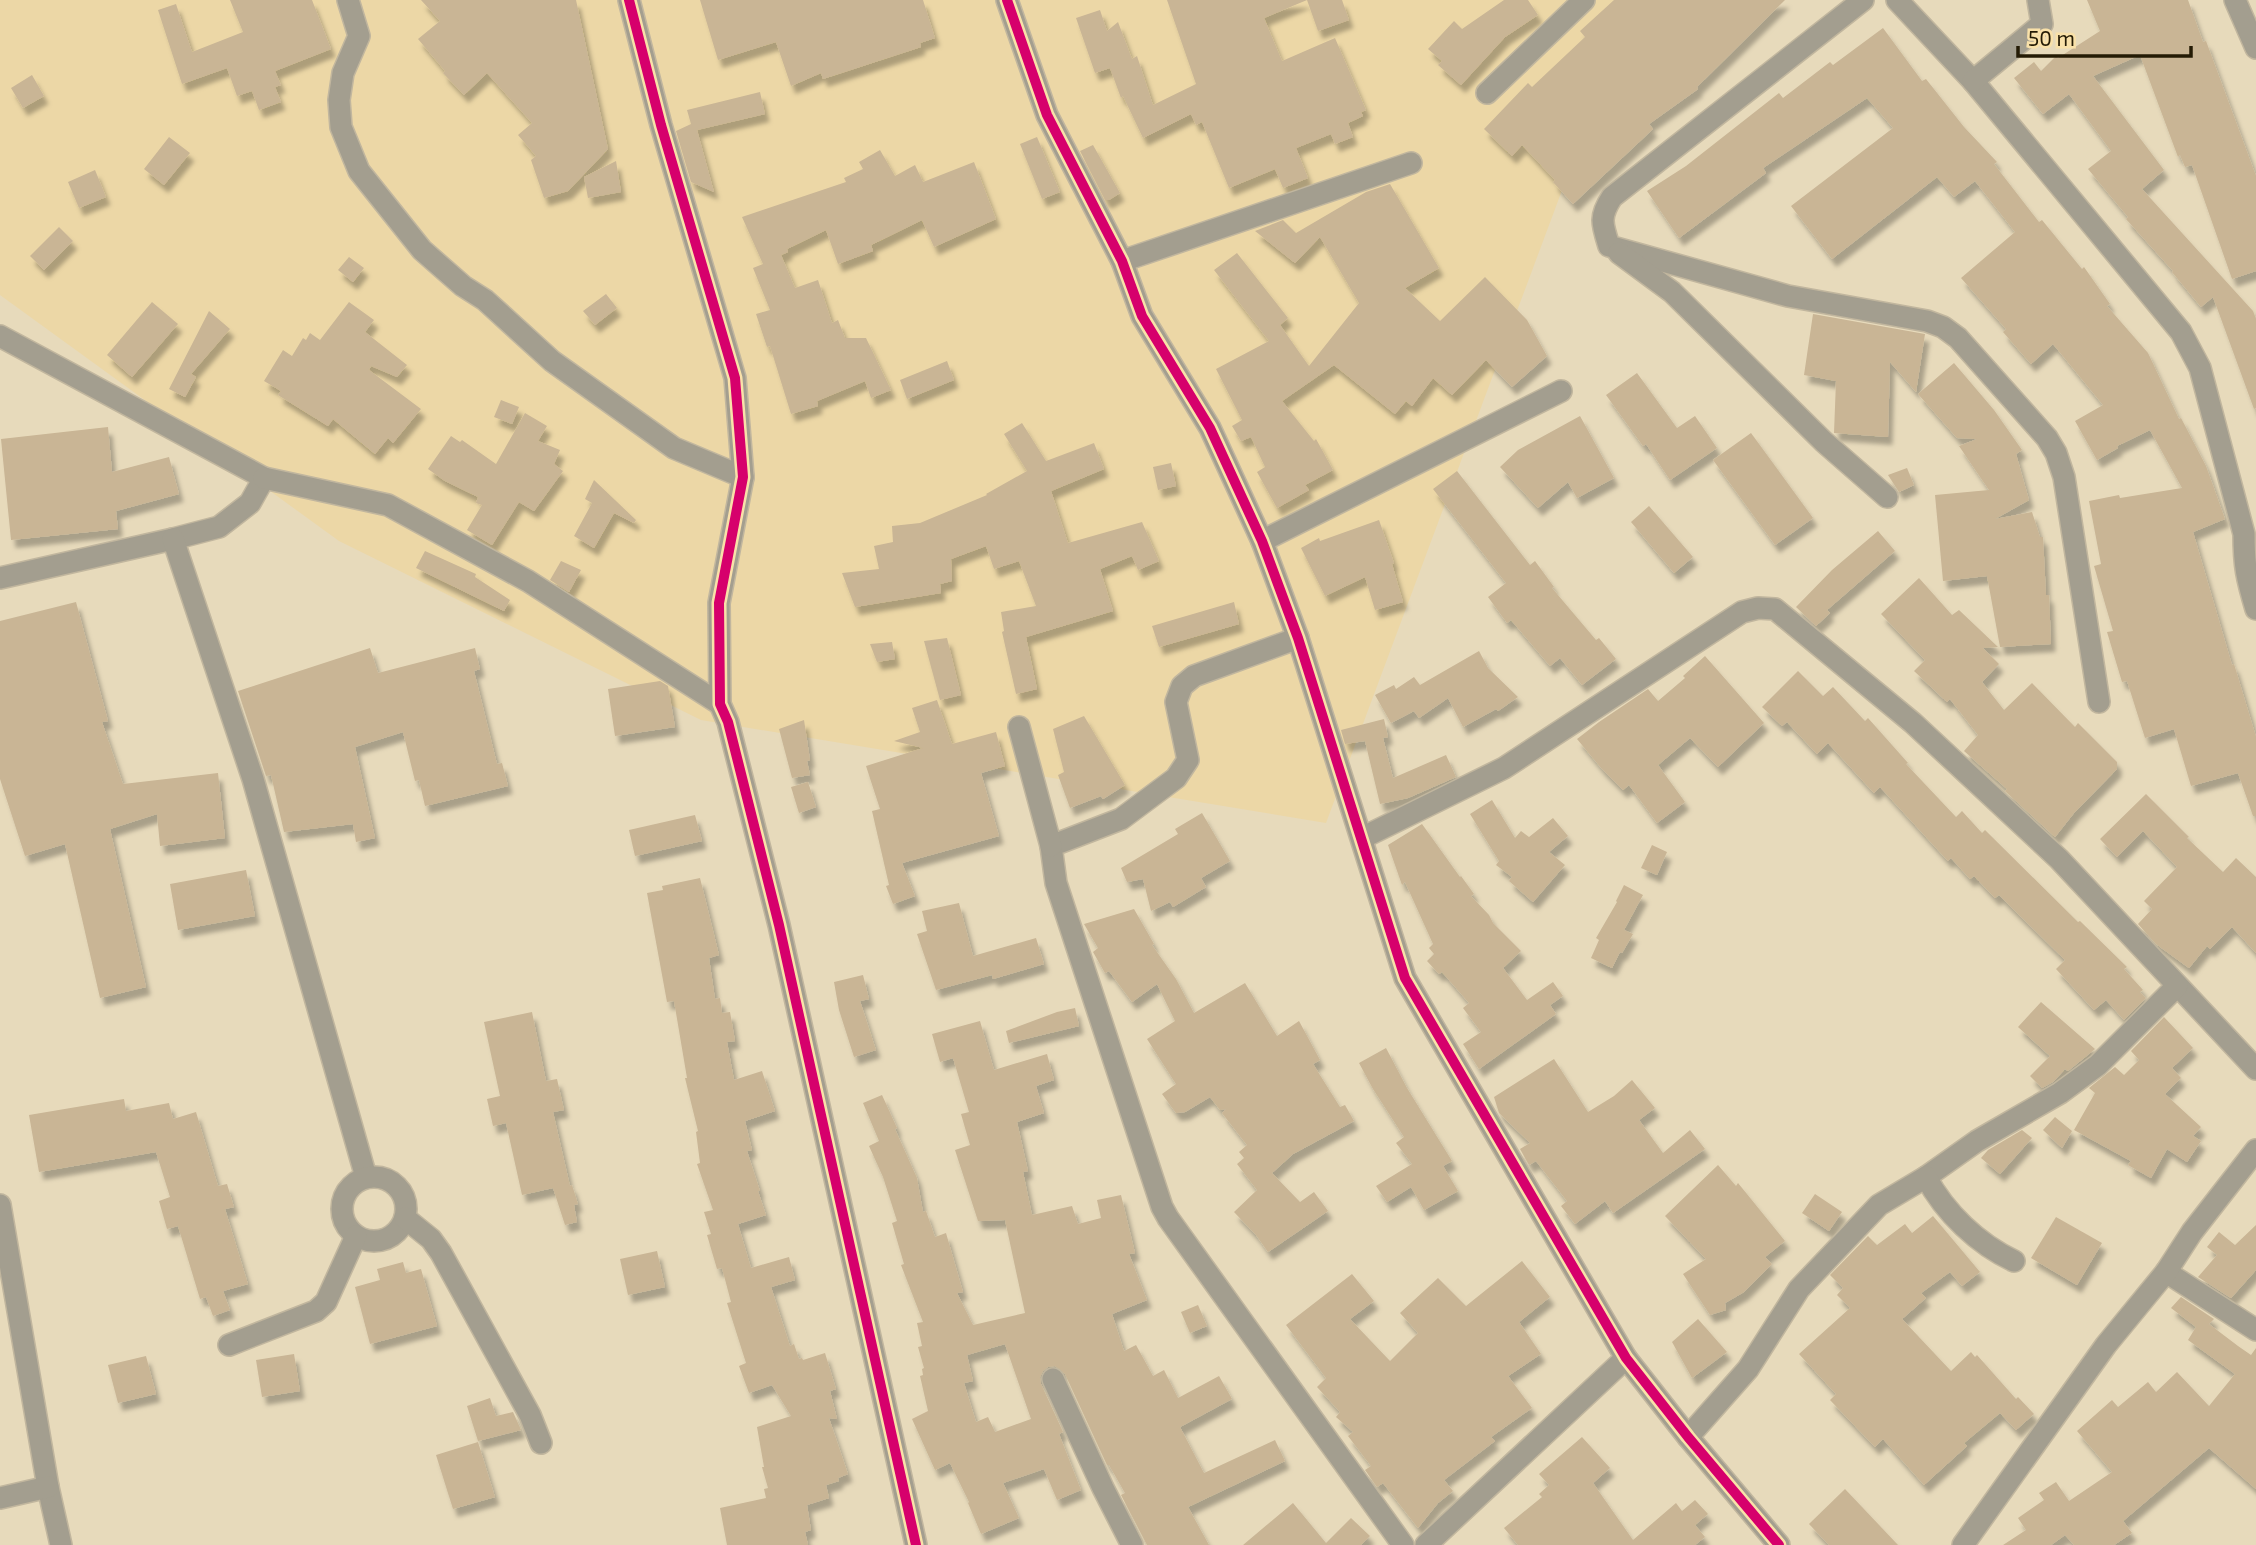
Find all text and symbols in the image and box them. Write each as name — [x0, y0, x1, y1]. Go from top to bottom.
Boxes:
scale bar — [2018, 14, 2191, 58]
text: 50 m — [2028, 25, 2075, 50]

